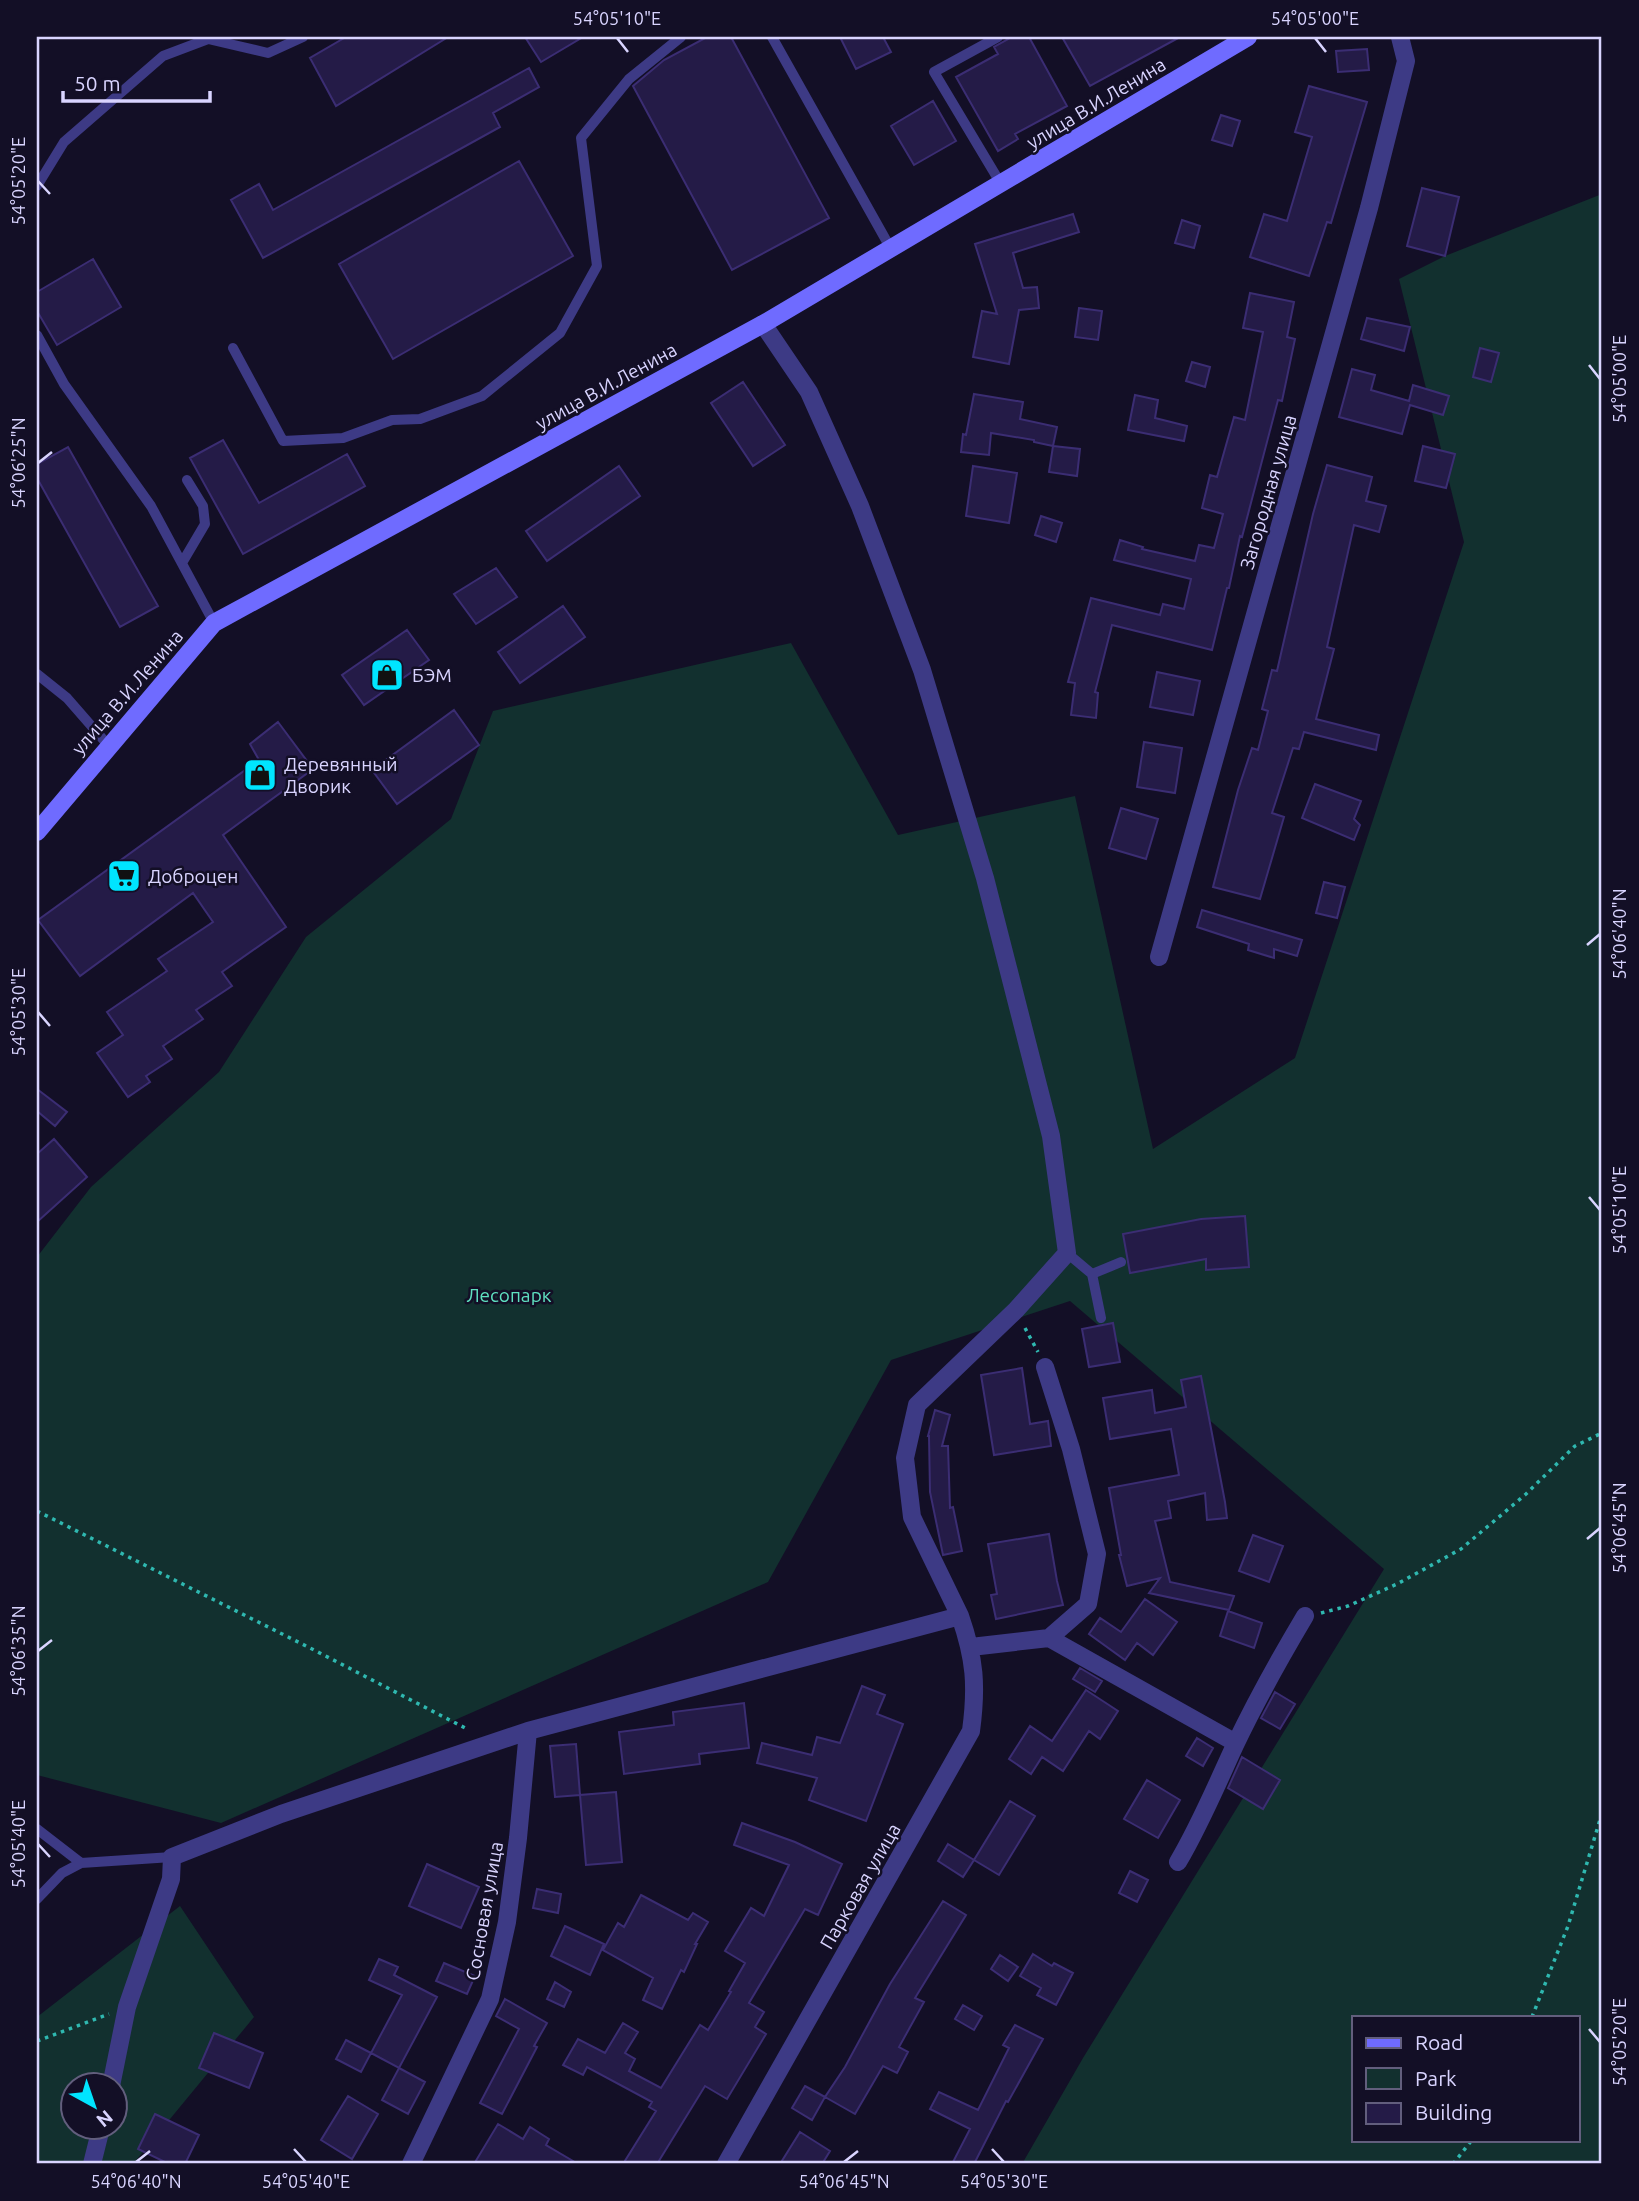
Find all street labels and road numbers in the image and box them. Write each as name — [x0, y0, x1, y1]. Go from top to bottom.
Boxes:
street label: улица В.И.Ленина — [1023, 53, 1169, 153]
street label: улица В.И.Ленина — [531, 338, 681, 434]
street label: Загородная улица — [1235, 412, 1301, 572]
street label: улица В.И.Ленина — [67, 625, 187, 759]
street label: Парковая улица — [815, 1819, 905, 1953]
street label: Сосновая улица — [461, 1840, 507, 1982]

